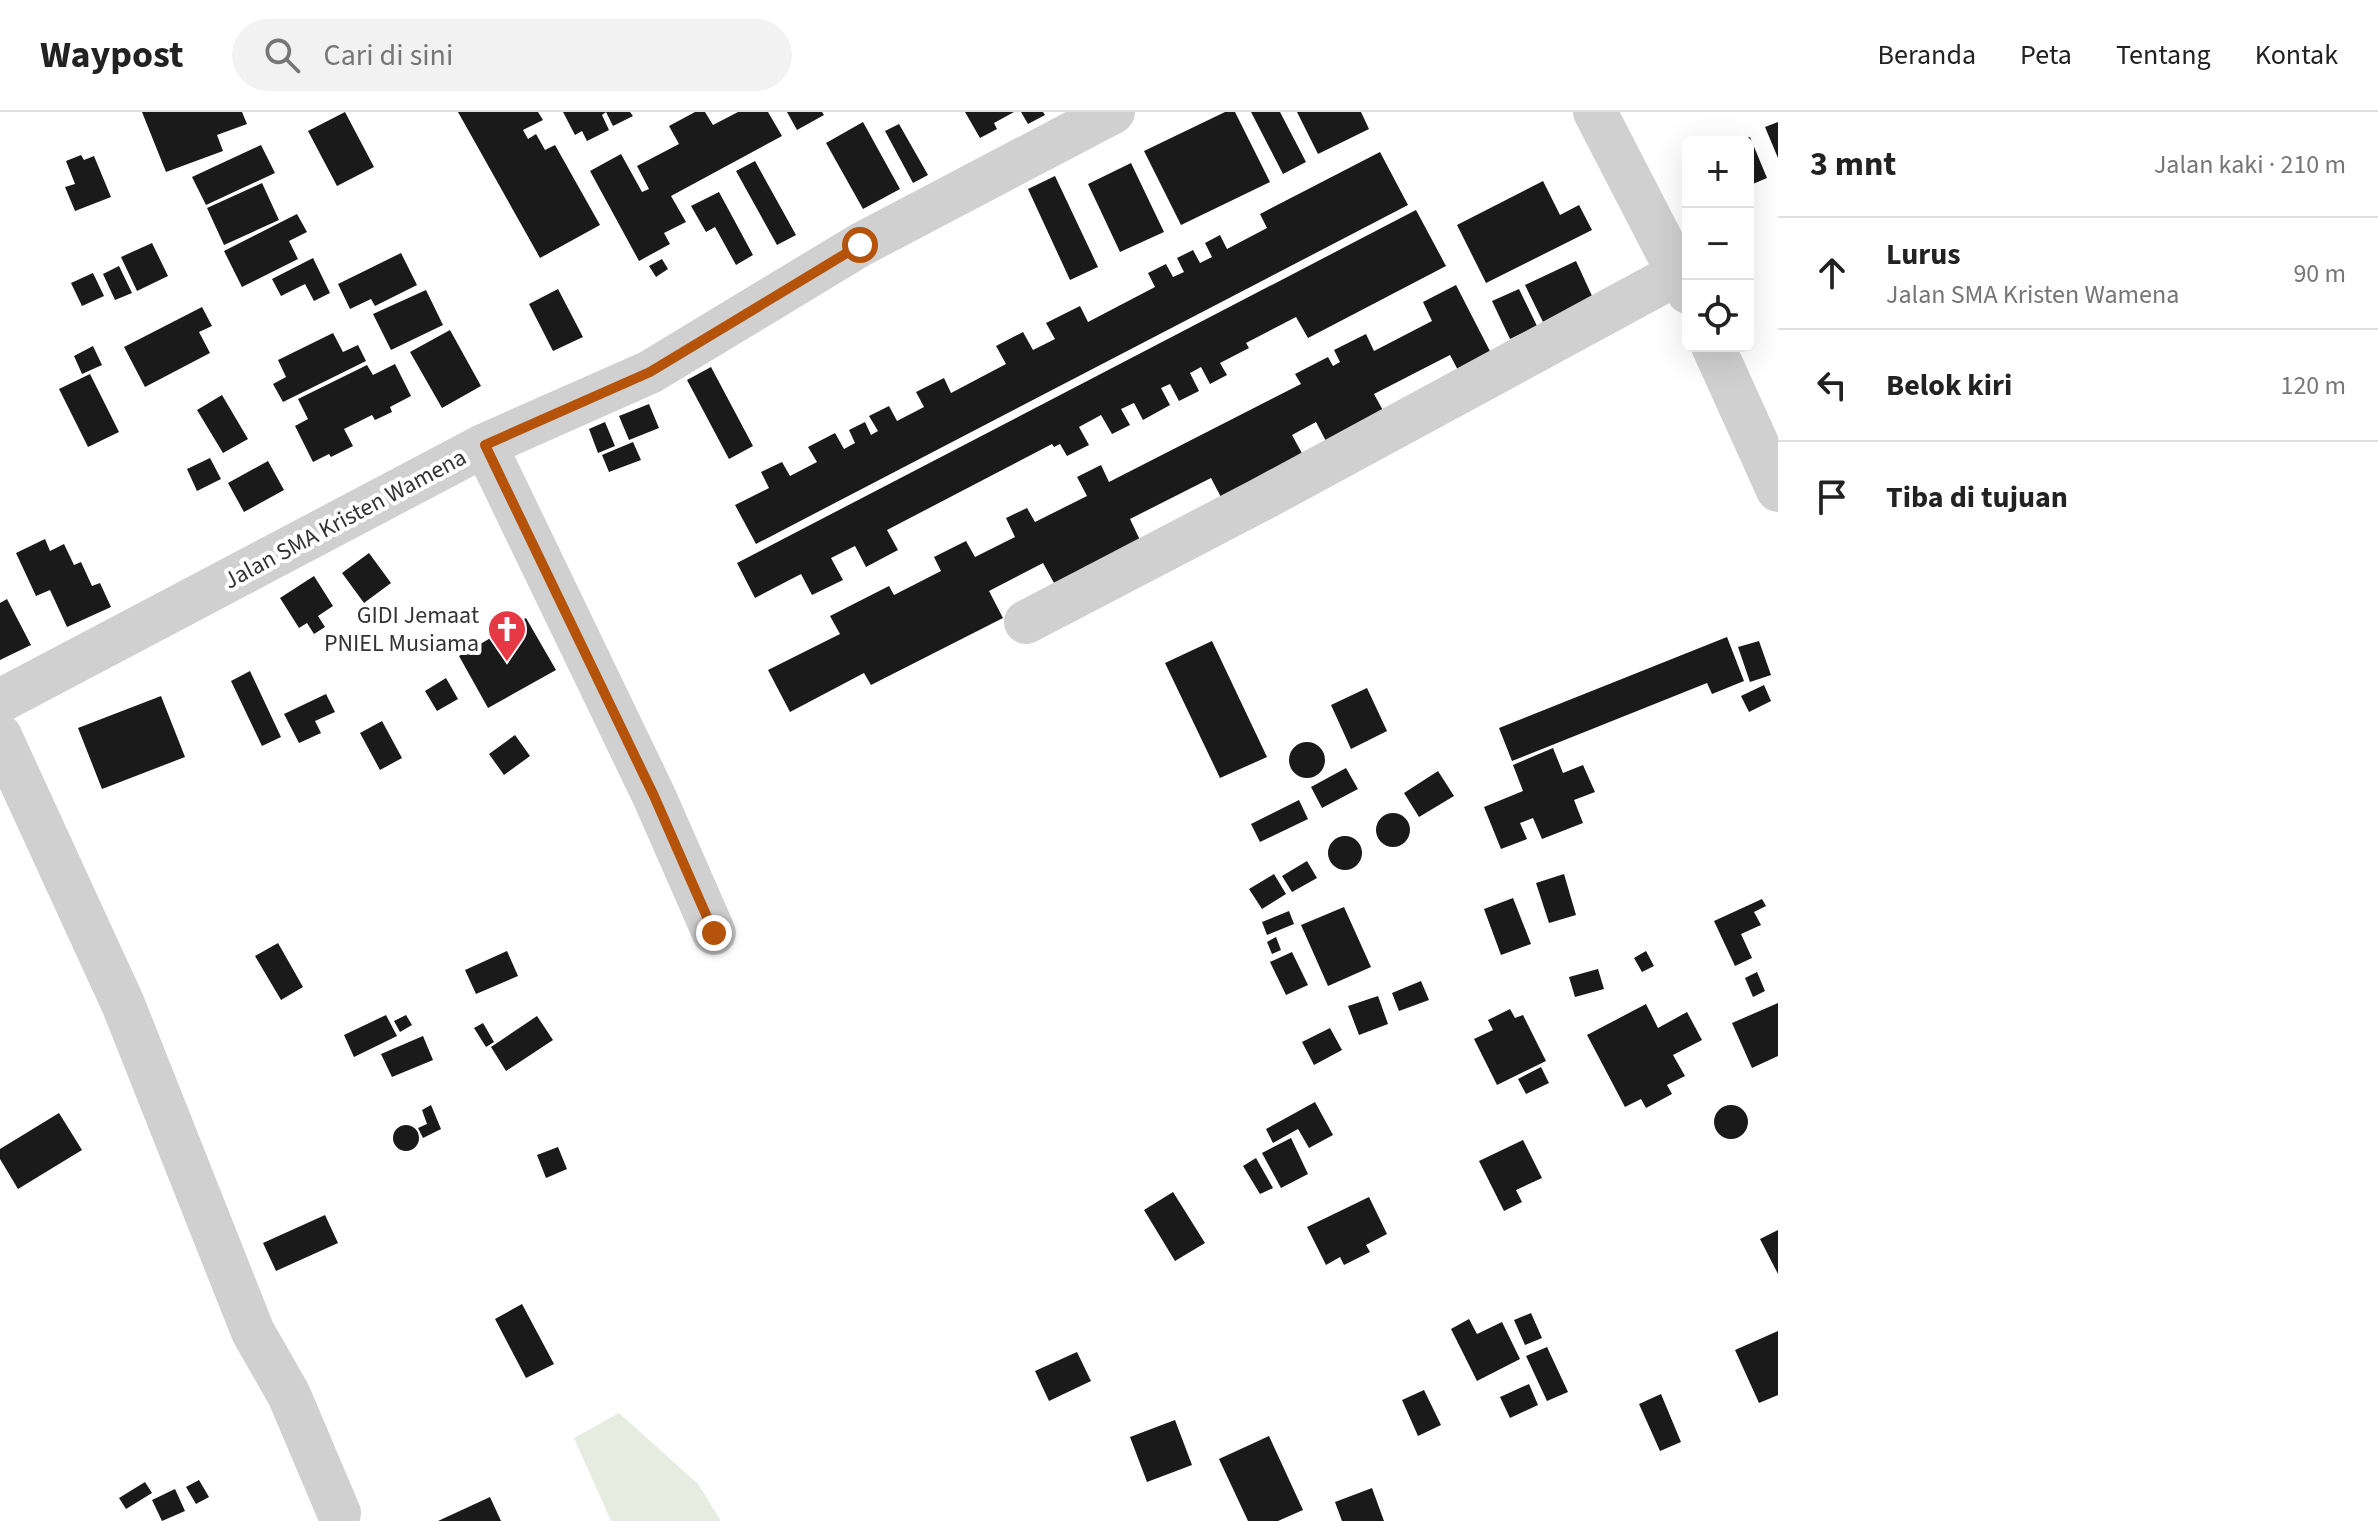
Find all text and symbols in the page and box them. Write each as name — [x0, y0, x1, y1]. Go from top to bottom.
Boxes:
search box — [232, 19, 792, 91]
text: Waypost — [40, 28, 184, 82]
icon: search — [260, 33, 304, 77]
text: Cari di sini — [324, 34, 453, 77]
text: Beranda — [1878, 35, 1976, 75]
text: Peta — [2020, 35, 2072, 75]
text: Tentang — [2116, 35, 2211, 75]
text: Kontak — [2255, 35, 2338, 75]
map controls — [1682, 136, 1754, 352]
button: + — [1682, 136, 1754, 208]
text: 3 mnt — [1810, 140, 1896, 189]
text: Jalan kaki · 210 m — [2154, 146, 2346, 183]
button: − — [1682, 208, 1754, 280]
route start — [842, 227, 878, 263]
text: Lurus — [1886, 233, 1961, 276]
icon: ahead — [1810, 251, 1854, 295]
text: 90 m — [2293, 255, 2346, 292]
text: Jalan SMA Kristen Wamena — [1886, 276, 2179, 313]
button: locate — [1682, 280, 1754, 352]
icon: left — [1810, 363, 1854, 407]
text: Belok kiri — [1886, 364, 2012, 407]
text: 120 m — [2280, 367, 2346, 404]
street label: Jalan SMA Kristen Wamena — [217, 440, 473, 598]
icon: arrive — [1810, 475, 1854, 519]
text: Tiba di tujuan — [1886, 476, 2068, 519]
place label: GIDI Jemaat PNIEL Musiama — [324, 598, 479, 661]
church icon: GIDI Jemaat PNIEL Musiama — [486, 608, 528, 663]
route end — [696, 915, 732, 951]

